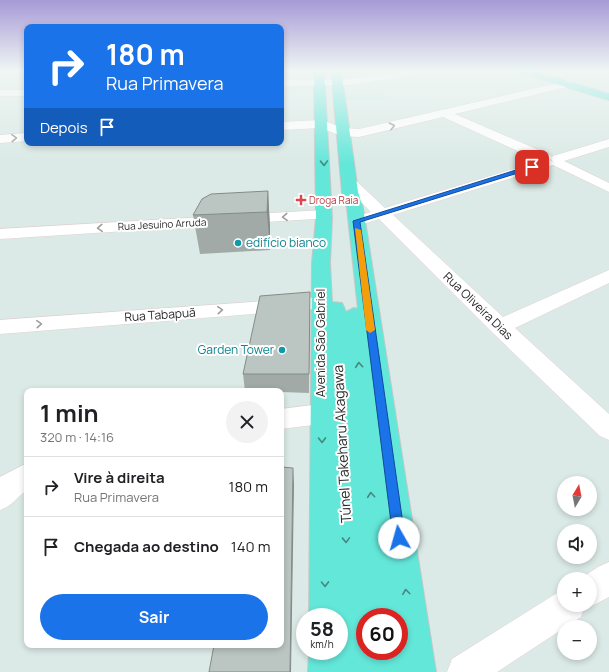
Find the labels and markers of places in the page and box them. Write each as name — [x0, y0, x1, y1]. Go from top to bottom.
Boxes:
pin — [515, 150, 549, 184]
place label: Droga Raia — [309, 193, 358, 207]
marker: Droga Raia — [296, 195, 306, 205]
place label: edifício bianco — [246, 234, 326, 251]
marker: edifício bianco — [233, 238, 243, 248]
place label: Garden Tower — [198, 341, 275, 358]
marker: Garden Tower — [277, 345, 287, 355]

